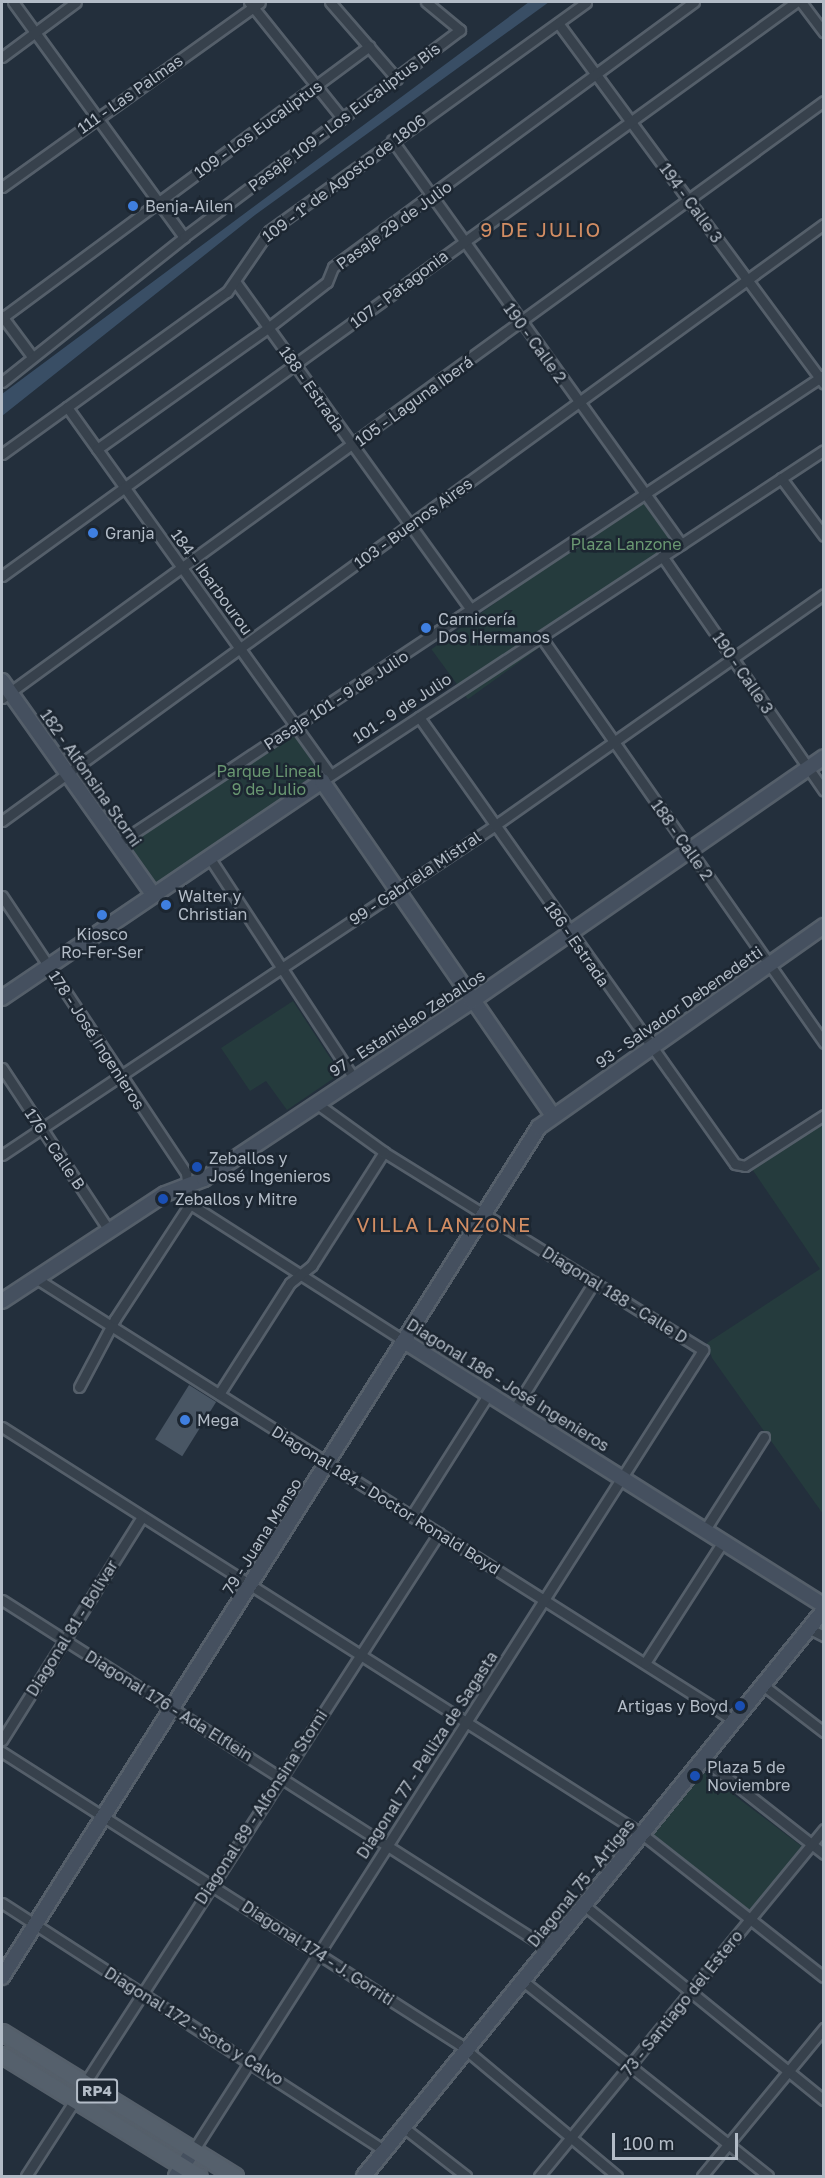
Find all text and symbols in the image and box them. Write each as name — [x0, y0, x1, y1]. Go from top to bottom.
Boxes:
street label: Pasaje 109 - Los Eucaliptus Bis — [244, 38, 444, 196]
street label: 111 - Las Palmas — [74, 50, 186, 138]
street label: 109 - Los Eucaliptus — [190, 76, 326, 182]
street label: 109 - 1° de Agosto de 1806 — [258, 110, 430, 246]
street label: 194 - Calle 3 — [656, 159, 726, 247]
street label: Pasaje 29 de Julio — [332, 177, 456, 273]
place label: Benja-Ailen — [145, 196, 233, 216]
marker: Benja-Ailen — [126, 199, 140, 213]
district label: 9 DE JULIO — [480, 217, 602, 241]
street label: 107 - Patagonia — [346, 246, 452, 332]
street label: 190 - Calle 2 — [500, 299, 570, 387]
street label: 188 - Estrada — [275, 343, 349, 435]
street label: 105 - Laguna Iberá — [351, 352, 477, 450]
street label: 103 - Buenos Aires — [350, 474, 476, 572]
place label: Granja — [105, 523, 155, 543]
street label: 184 - Ibarbourou — [167, 525, 257, 639]
marker: Granja — [86, 526, 100, 540]
park label: Plaza Lanzone — [571, 534, 681, 554]
place label: Carnicería Dos Hermanos — [438, 609, 550, 647]
marker: Carnicería Dos Hermanos — [419, 621, 433, 635]
street label: 190 - Calle 3 — [709, 629, 777, 717]
street label: Pasaje 101 - 9 de Julio — [260, 646, 412, 754]
street label: 101 - 9 de Julio — [349, 669, 455, 747]
street label: 182 - Alfonsina Storni — [36, 706, 146, 850]
park label: Parque Lineal 9 de Julio — [217, 761, 321, 799]
street label: 188 - Calle 2 — [647, 796, 717, 884]
street label: 99 - Gabriela Mistral — [345, 827, 485, 929]
place label: Walter y Christian — [178, 886, 247, 924]
marker: Walter y Christian — [159, 898, 173, 912]
street label: 186 - Estrada — [540, 898, 614, 990]
marker: Kiosco Ro-Fer-Ser — [95, 908, 109, 922]
place label: Kiosco Ro-Fer-Ser — [61, 924, 143, 962]
street label: 93 - Salvador Debenedetti — [592, 942, 766, 1072]
street label: 97 - Estanislao Zeballos — [325, 965, 489, 1081]
street label: 178 - José Ingenieros — [45, 967, 149, 1113]
street label: 176 - Calle B — [21, 1105, 89, 1193]
place label: Zeballos y José Ingenieros — [209, 1148, 331, 1186]
marker: Zeballos y José Ingenieros — [190, 1160, 204, 1174]
place label: Zeballos y Mitre — [175, 1189, 297, 1209]
marker: Zeballos y Mitre — [156, 1192, 170, 1206]
district label: VILLA LANZONE — [356, 1212, 532, 1236]
street label: Diagonal 188 - Calle D — [539, 1242, 691, 1348]
street label: Diagonal 186 - José Ingenieros — [403, 1315, 613, 1455]
place label: Mega — [197, 1410, 239, 1430]
marker: Mega — [178, 1413, 192, 1427]
street label: Diagonal 184 - Doctor Ronald Boyd — [268, 1421, 504, 1579]
street label: 79 - Juana Manso — [219, 1474, 305, 1598]
street label: Diagonal 81 - Bolivar — [22, 1556, 122, 1700]
street label: Diagonal 176 - Ada Elflein — [82, 1646, 256, 1766]
street label: Diagonal 77 - Pelliza de Sagasta — [353, 1648, 501, 1862]
place label: Artigas y Boyd — [617, 1696, 728, 1716]
marker: Artigas y Boyd — [733, 1699, 747, 1713]
street label: Diagonal 89 - Alfonsina Storni — [191, 1706, 331, 1908]
place label: Plaza 5 de Noviembre — [707, 1757, 790, 1795]
marker: Plaza 5 de Noviembre — [688, 1769, 702, 1783]
street label: Diagonal 75 - Artigas — [523, 1815, 639, 1951]
street label: Diagonal 174 - J. Gorriti — [238, 1897, 398, 2009]
street label: 73 - Santiago del Estero — [617, 1926, 747, 2080]
street label: Diagonal 172 - Soto y Calvo — [101, 1963, 287, 2089]
road number: RP4 — [76, 2079, 118, 2103]
scale bar — [615, 2121, 741, 2159]
text: 100 m — [623, 2132, 674, 2154]

